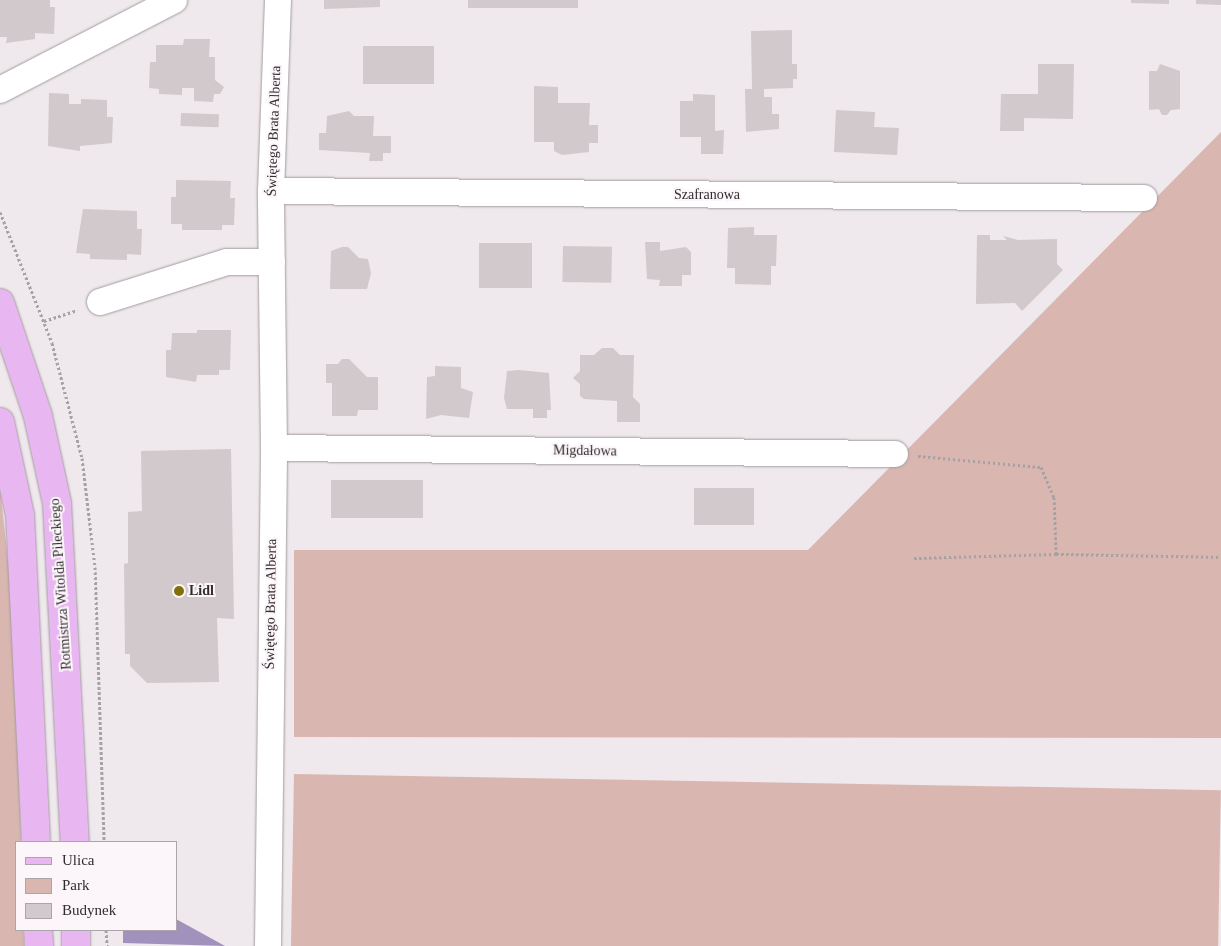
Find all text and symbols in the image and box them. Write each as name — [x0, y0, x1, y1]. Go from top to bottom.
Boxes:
street label: Świętego Brata Alberta — [263, 65, 285, 197]
street label: Szafranowa — [674, 187, 740, 203]
street label: Migdałowa — [553, 442, 617, 460]
street label: Rotmistrza Witolda Pileckiego — [47, 498, 75, 670]
street label: Świętego Brata Alberta — [261, 538, 281, 670]
place label: Lidl — [189, 583, 214, 599]
marker: Lidl — [173, 585, 185, 597]
legend — [15, 841, 178, 931]
text: Ulica — [62, 852, 94, 868]
text: Park — [62, 877, 90, 893]
text: Budynek — [62, 902, 116, 918]

